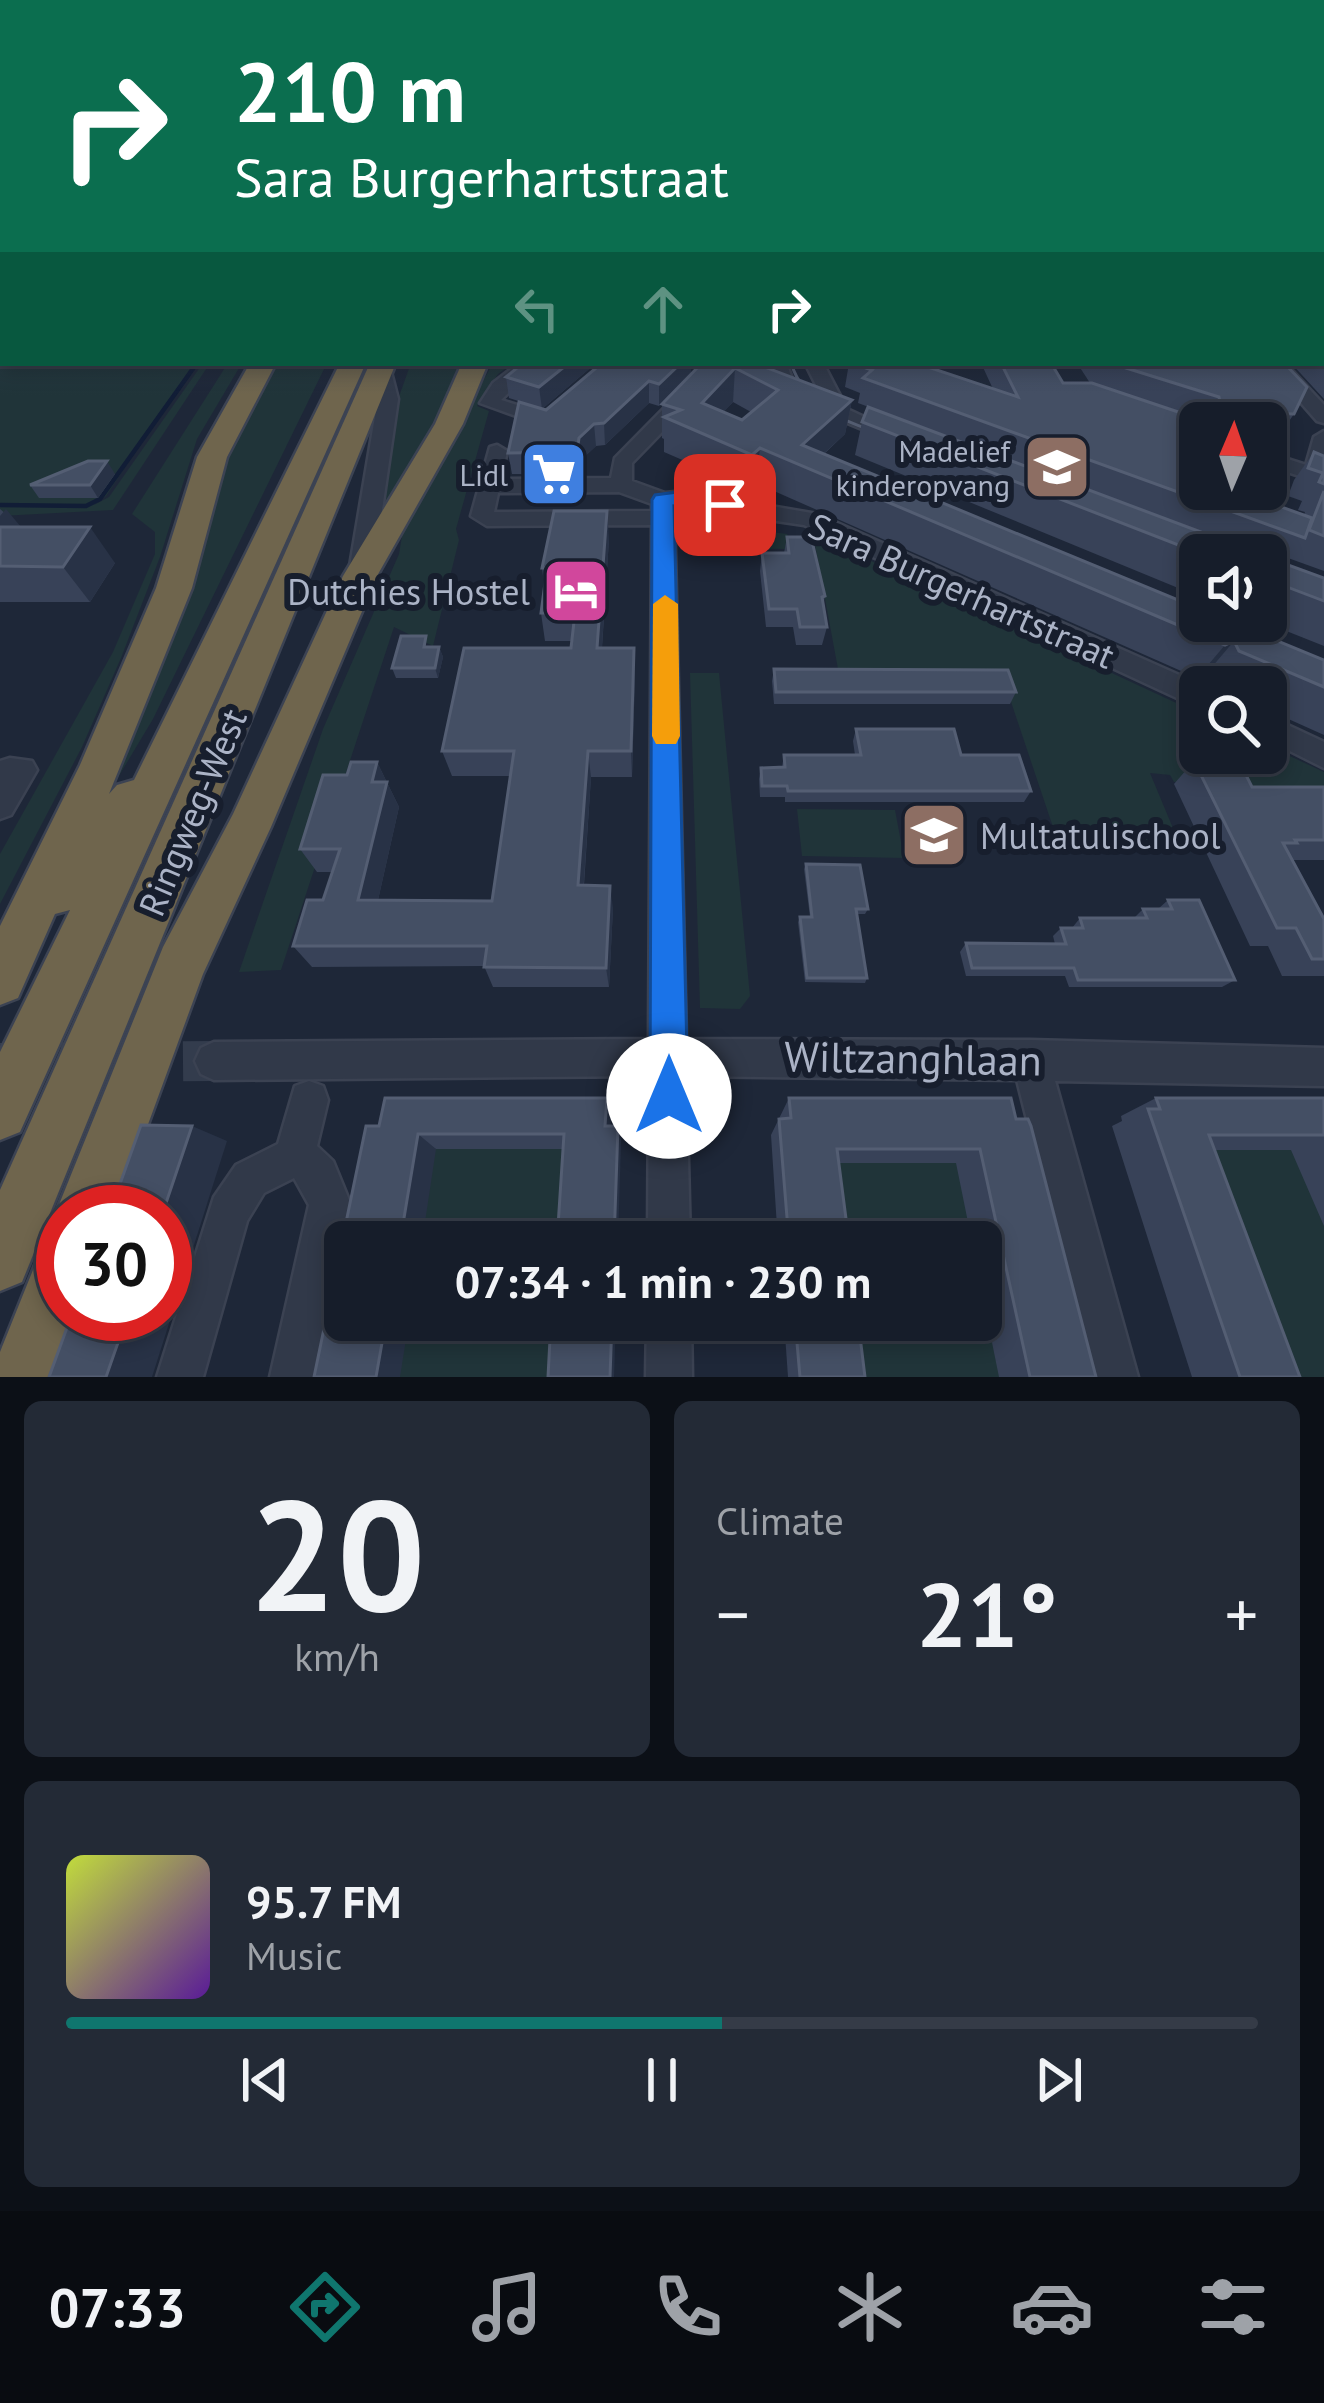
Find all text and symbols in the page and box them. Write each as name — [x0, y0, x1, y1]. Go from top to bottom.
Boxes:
text: 210 m — [234, 36, 466, 145]
icon: right — [36, 48, 192, 204]
text: Sara Burgerhartstraat — [234, 142, 729, 212]
icon: left — [504, 276, 570, 342]
icon: ahead — [630, 276, 696, 342]
icon: right — [756, 276, 822, 342]
north arrow — [1179, 402, 1287, 510]
map controls — [1179, 402, 1287, 774]
place label: Madelief kinderopvang — [836, 431, 1011, 504]
school or university icon: Madelief kinderopvang — [1022, 432, 1092, 502]
supermarket icon: Lidl — [519, 439, 589, 509]
pin — [674, 454, 776, 556]
place label: Lidl — [460, 455, 508, 494]
icon: arrive — [692, 472, 758, 538]
street label: Sara Burgerhartstraat — [802, 501, 1122, 679]
button: sound — [1179, 534, 1287, 642]
hotel icon: Dutchies Hostel — [541, 556, 611, 626]
place label: Dutchies Hostel — [287, 568, 530, 615]
button: search — [1179, 666, 1287, 774]
street label: Ringweg-West — [127, 701, 257, 923]
school or university icon: Multatulischool — [899, 800, 969, 870]
place label: Multatulischool — [980, 812, 1221, 859]
street label: Wiltzanghlaan — [784, 1028, 1042, 1088]
position arrow — [606, 1033, 732, 1159]
speed limit sign: 30 — [36, 1185, 192, 1341]
text: 07:34 · 1 min · 230 m — [455, 1252, 871, 1310]
text: 20 — [249, 1452, 425, 1654]
text: Climate — [716, 1495, 844, 1546]
text: 21° — [916, 1555, 1058, 1672]
text: − — [716, 1571, 749, 1656]
text: + — [1225, 1571, 1258, 1656]
text: km/h — [294, 1631, 380, 1682]
text: 95.7 FM — [246, 1872, 401, 1930]
text: Music — [246, 1930, 342, 1981]
icon: previous — [232, 2047, 298, 2113]
icon: pause — [629, 2047, 695, 2113]
icon: next — [1026, 2047, 1092, 2113]
icon: directions — [283, 2265, 367, 2349]
icon: music — [465, 2265, 549, 2349]
icon: phone — [646, 2265, 730, 2349]
icon: climate — [828, 2265, 912, 2349]
icon: car — [1010, 2265, 1094, 2349]
icon: filters — [1191, 2265, 1275, 2349]
text: 07:33 — [49, 2272, 186, 2342]

